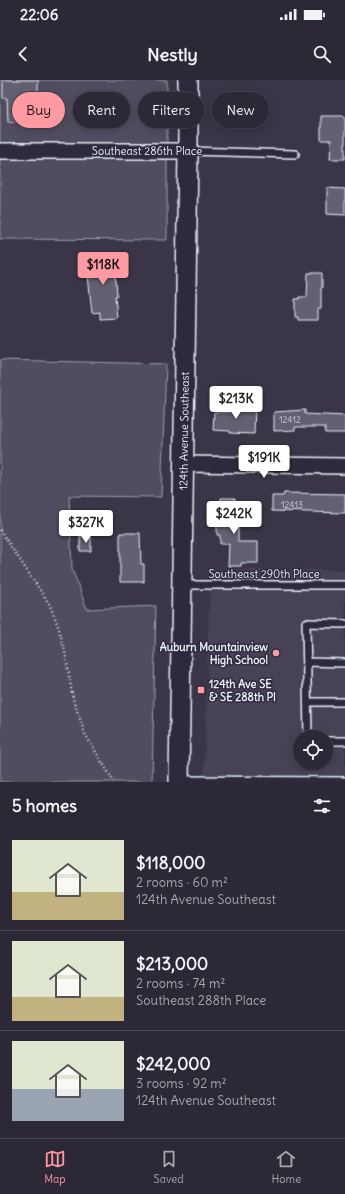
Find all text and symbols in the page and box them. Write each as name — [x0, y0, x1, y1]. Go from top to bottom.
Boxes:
text: 22:06 — [20, 5, 58, 24]
icon: back — [12, 43, 34, 65]
text: Nestly — [147, 43, 198, 66]
icon: search — [311, 43, 333, 65]
chip: Buy — [12, 92, 65, 128]
chip: Rent — [73, 92, 130, 128]
chip: Filters — [138, 92, 204, 128]
chip: New — [212, 92, 269, 128]
street label: Southeast 286th Place — [92, 144, 202, 158]
pin: $118K — [75, 252, 131, 286]
text: $118K — [87, 256, 119, 273]
street label: 124th Avenue Southeast — [176, 371, 192, 490]
pin: $213K — [208, 386, 264, 420]
text: $213K — [219, 390, 253, 407]
house number: 12412 — [279, 414, 301, 425]
pin: $191K — [236, 445, 292, 479]
text: $191K — [248, 449, 280, 466]
house number: 12413 — [281, 499, 303, 510]
pin: $242K — [206, 501, 262, 535]
text: $242K — [216, 505, 252, 522]
pin: $327K — [58, 510, 114, 544]
text: $327K — [68, 514, 104, 531]
street label: Southeast 290th Place — [208, 567, 320, 581]
place label: Auburn Mountainview High School — [160, 640, 268, 668]
marker: Auburn Mountainview High School — [271, 648, 281, 658]
place label: 124th Ave SE & SE 288th Pl — [209, 677, 276, 704]
marker: 124th Ave SE & SE 288th Pl — [196, 685, 206, 695]
map controls — [293, 730, 333, 770]
button: locate — [293, 730, 333, 770]
text: 5 homes — [12, 795, 77, 817]
icon: filters — [311, 795, 333, 817]
text: $118,000 — [136, 852, 206, 874]
icon: home — [44, 856, 92, 904]
text: 2 rooms · 60 m² — [136, 874, 228, 891]
text: 124th Avenue Southeast — [136, 891, 276, 908]
text: $213,000 — [136, 953, 208, 975]
icon: home — [44, 957, 92, 1005]
text: 2 rooms · 74 m² — [136, 975, 225, 992]
text: Southeast 288th Place — [136, 992, 266, 1009]
text: $242,000 — [136, 1053, 211, 1075]
icon: home — [44, 1057, 92, 1105]
text: 3 rooms · 92 m² — [136, 1075, 227, 1092]
text: 124th Avenue Southeast — [136, 1092, 276, 1109]
tab: Map — [44, 1148, 66, 1186]
tab: Saved — [154, 1148, 184, 1186]
tab: Home — [271, 1148, 301, 1186]

